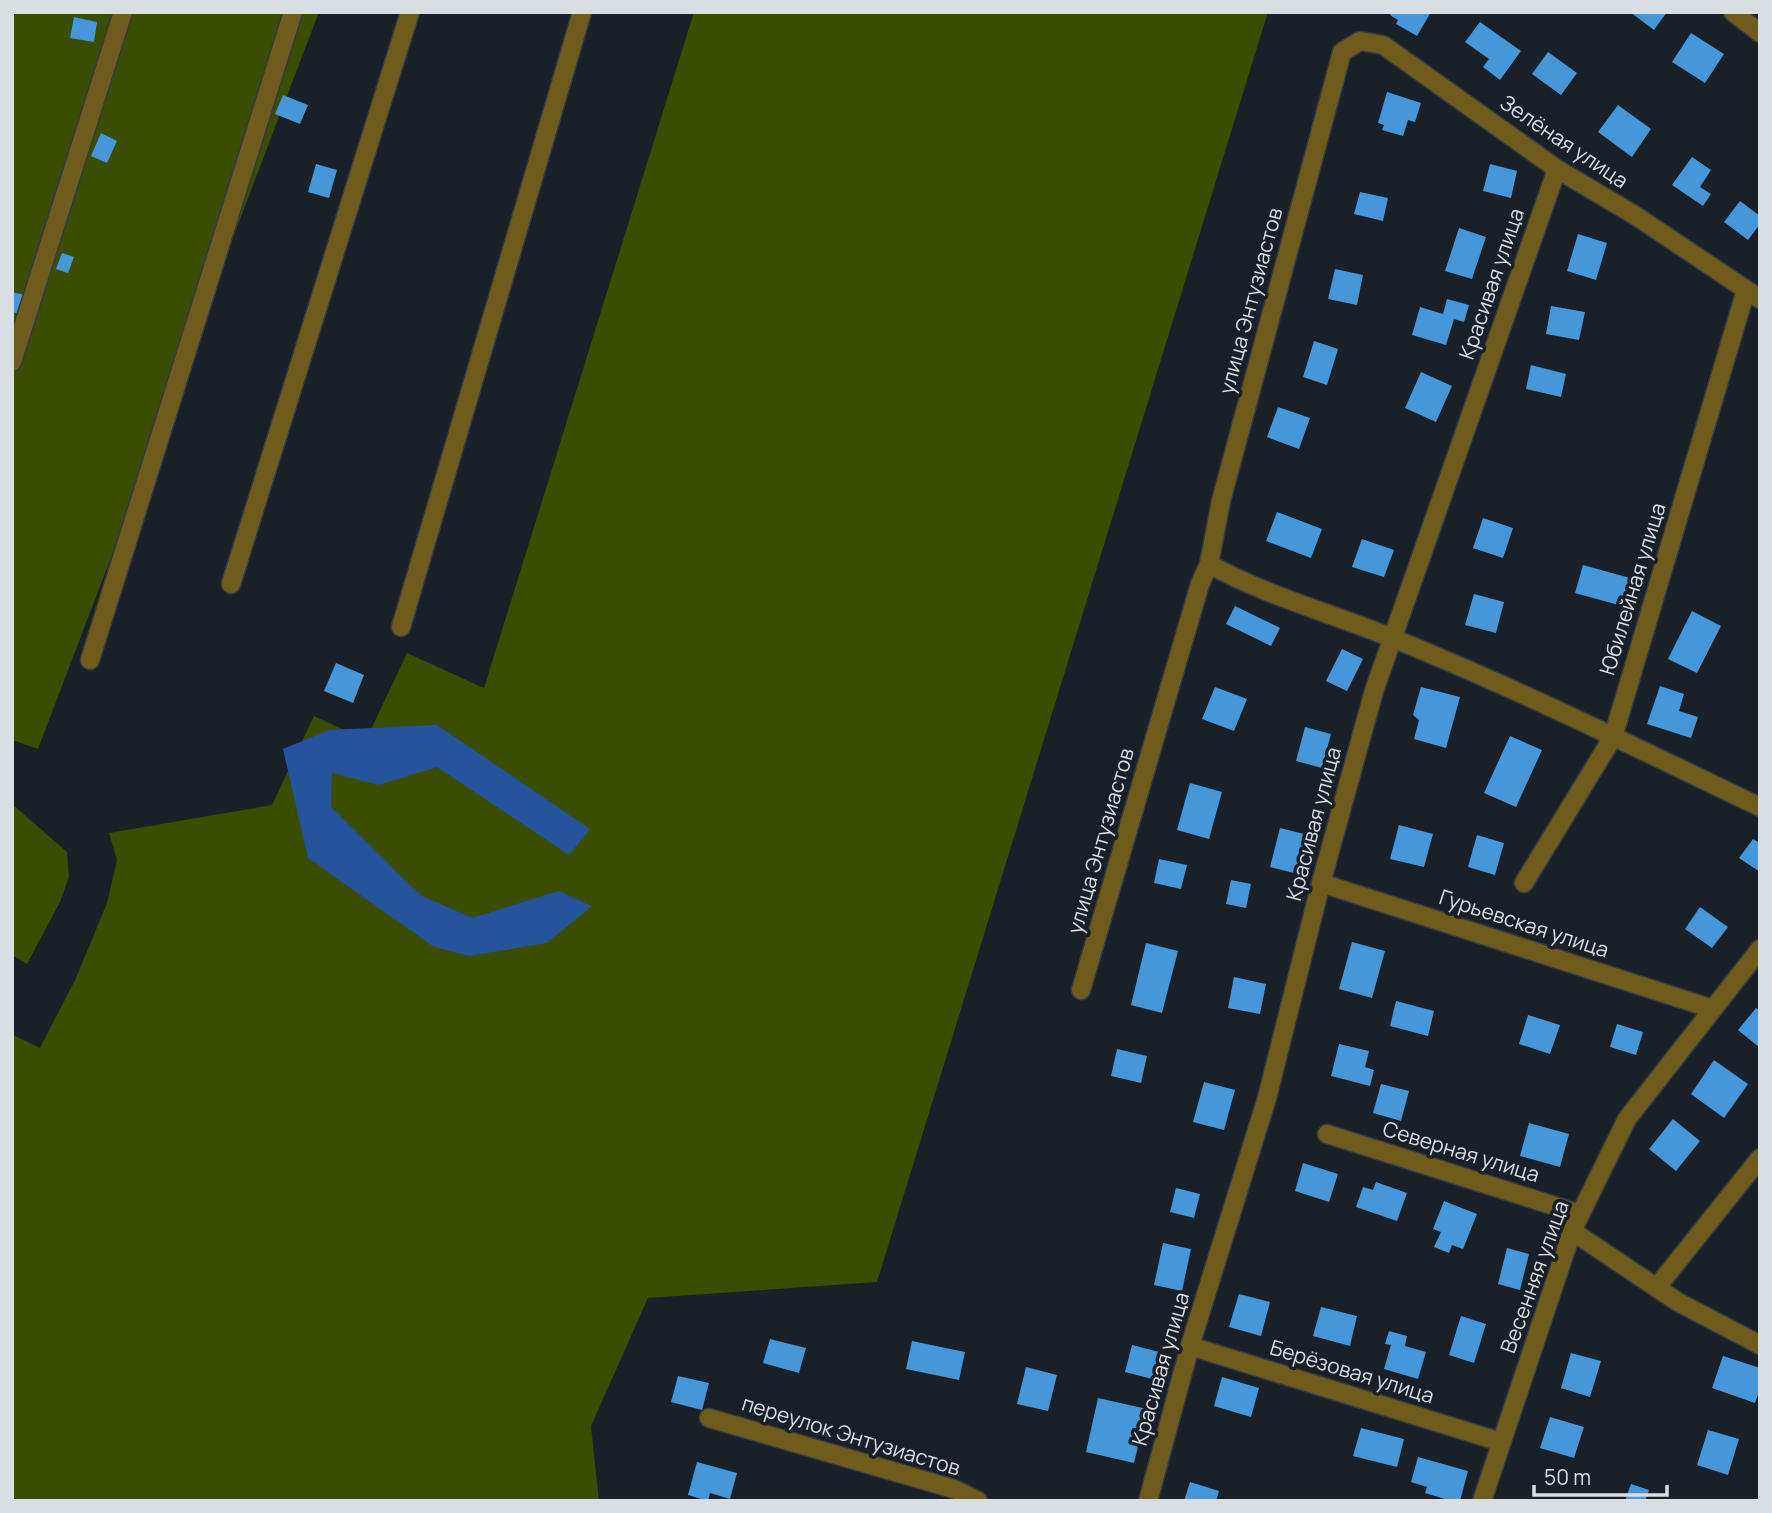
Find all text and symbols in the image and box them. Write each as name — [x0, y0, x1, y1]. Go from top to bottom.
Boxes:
street label: Зелёная улица — [1495, 88, 1634, 194]
street label: улица Энтузиастов — [1212, 204, 1288, 397]
street label: Красивая улица — [1452, 204, 1530, 363]
street label: Юбилейная улица — [1592, 499, 1672, 678]
street label: Красивая улица — [1279, 744, 1347, 904]
street label: улица Энтузиастов — [1060, 745, 1140, 937]
street label: Гурьевская улица — [1436, 882, 1613, 964]
street label: Северная улица — [1380, 1114, 1543, 1188]
street label: Весенняя улица — [1493, 1196, 1575, 1357]
street label: Красивая улица — [1125, 1289, 1195, 1449]
street label: Берёзовая улица — [1267, 1333, 1438, 1409]
street label: переулок Энтузиастов — [739, 1388, 964, 1482]
scale bar — [1534, 1454, 1667, 1498]
text: 50 m — [1544, 1463, 1591, 1491]

